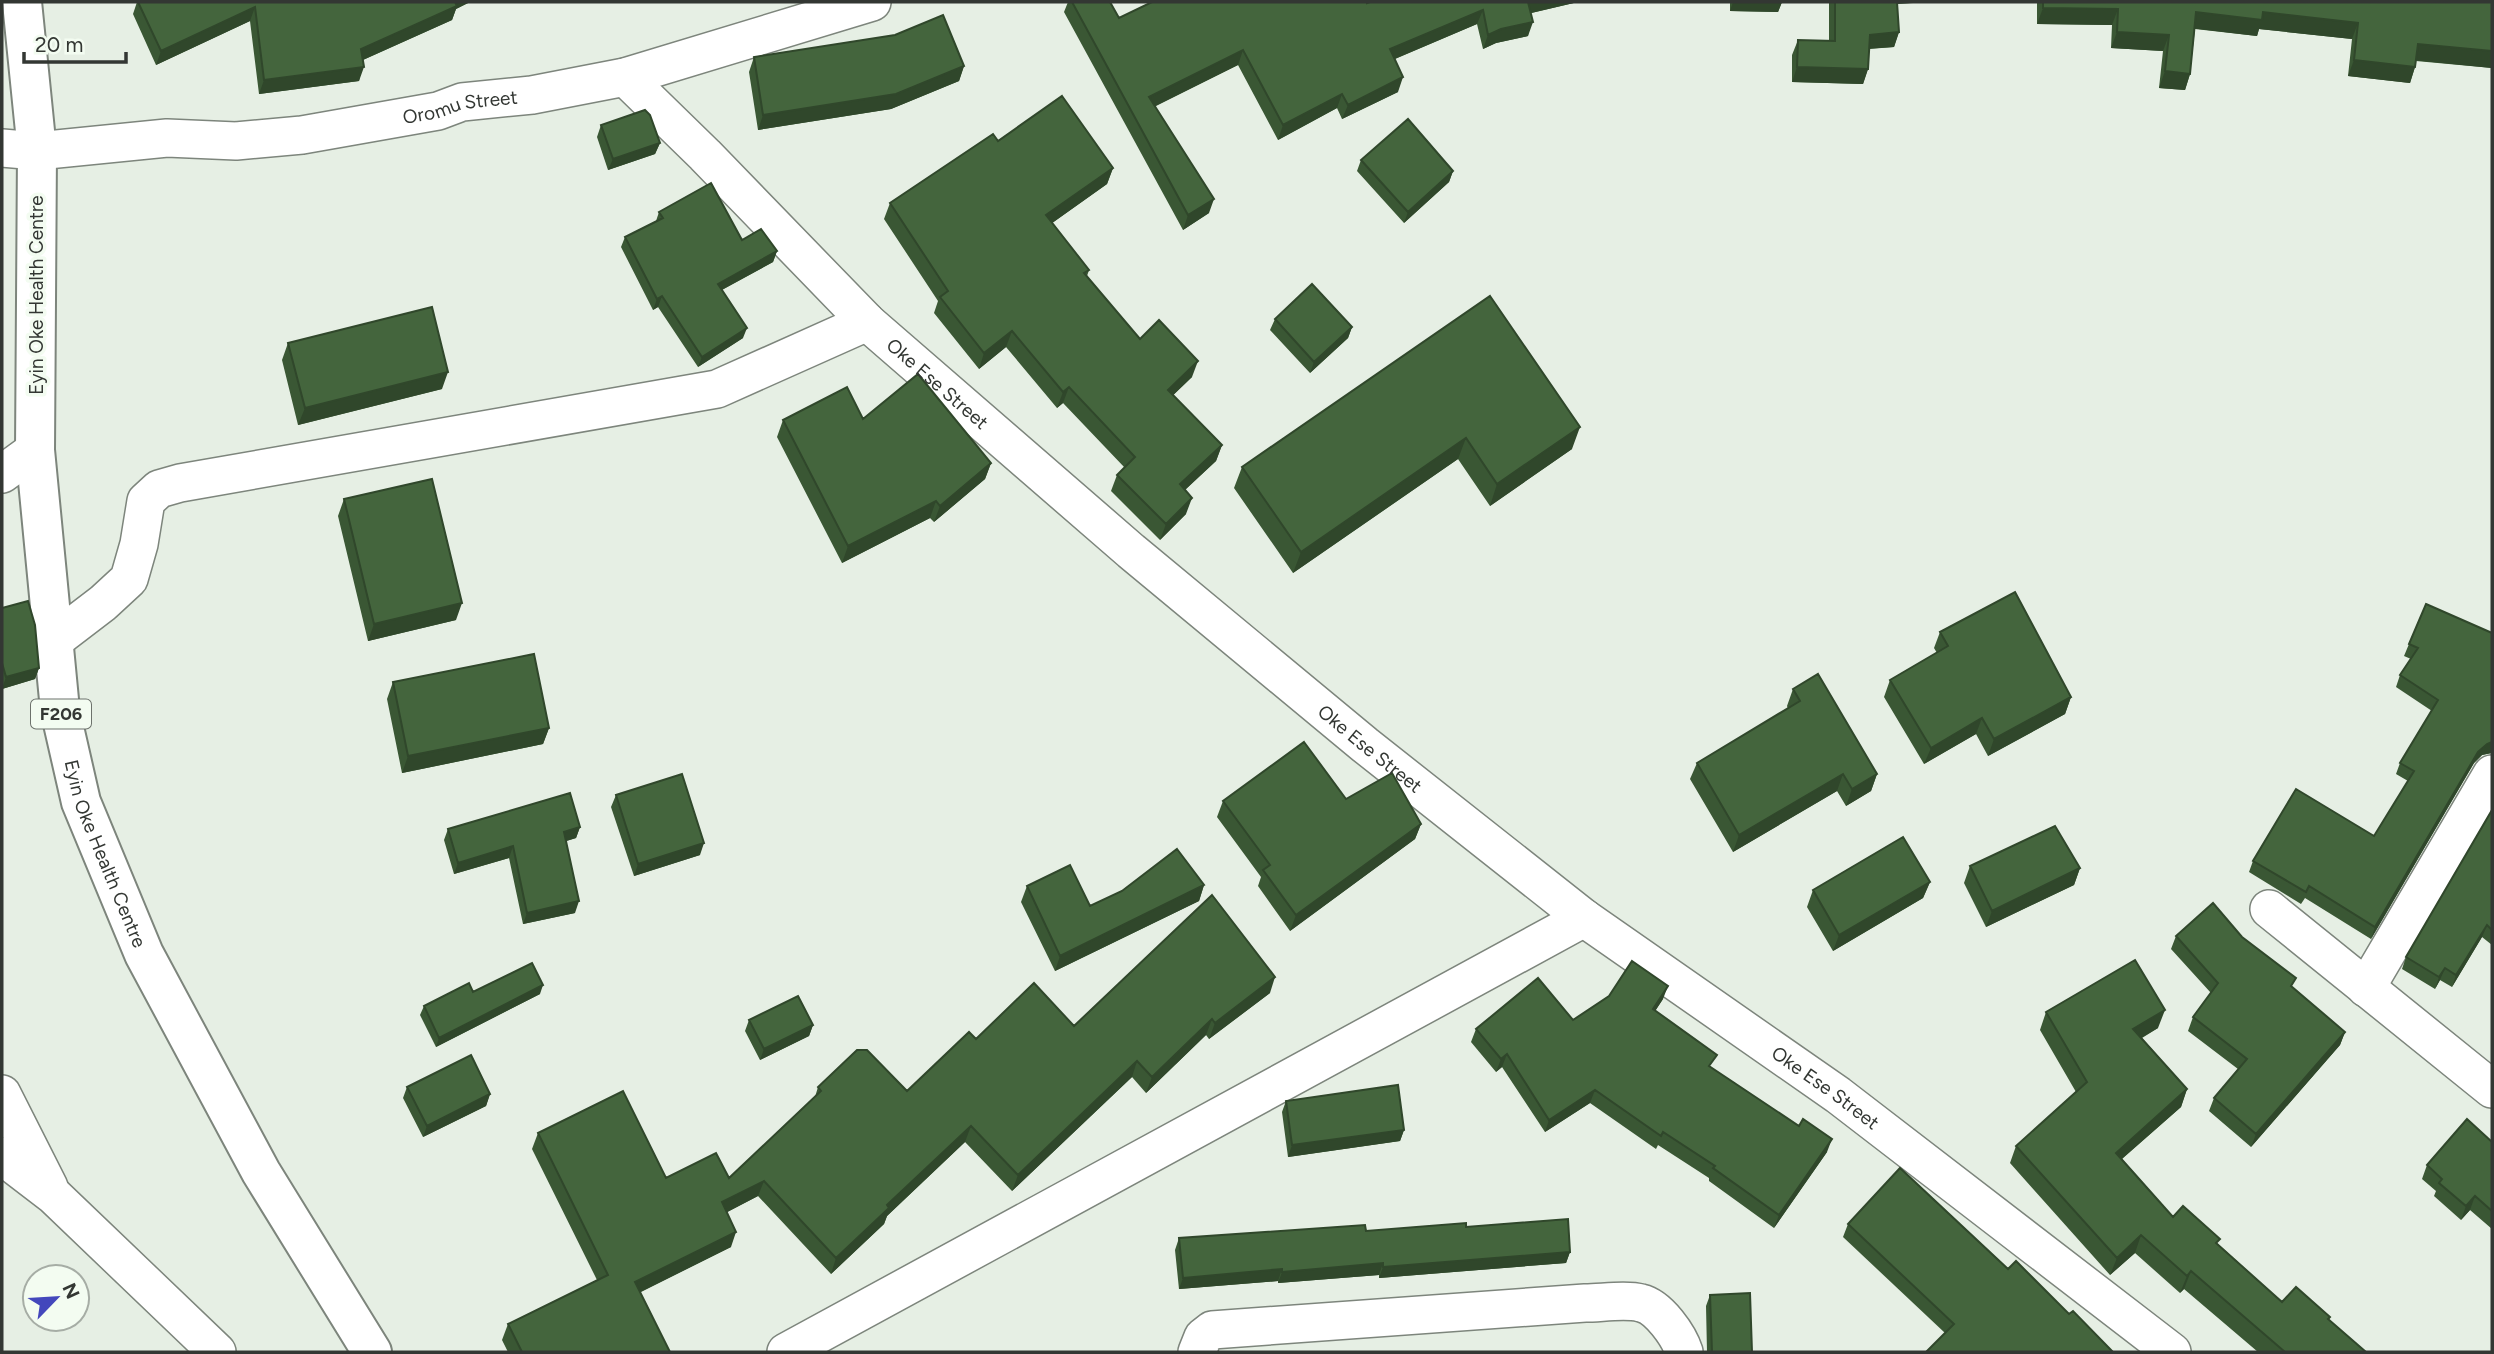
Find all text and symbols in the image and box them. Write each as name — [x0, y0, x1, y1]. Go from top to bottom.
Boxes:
scale bar — [24, 21, 126, 65]
text: 20 m — [35, 32, 83, 57]
street label: Oromu Street — [401, 85, 518, 129]
street label: Eyin Oke Health Centre — [25, 195, 48, 395]
street label: Oke Ese Street — [882, 333, 993, 434]
street label: Oke Ese Street — [1313, 699, 1427, 797]
road number: F206 — [31, 700, 91, 728]
street label: Eyin Oke Health Centre — [60, 757, 152, 951]
street label: Oke Ese Street — [1767, 1041, 1884, 1134]
north arrow — [21, 1263, 91, 1333]
text: N — [57, 1280, 84, 1303]

